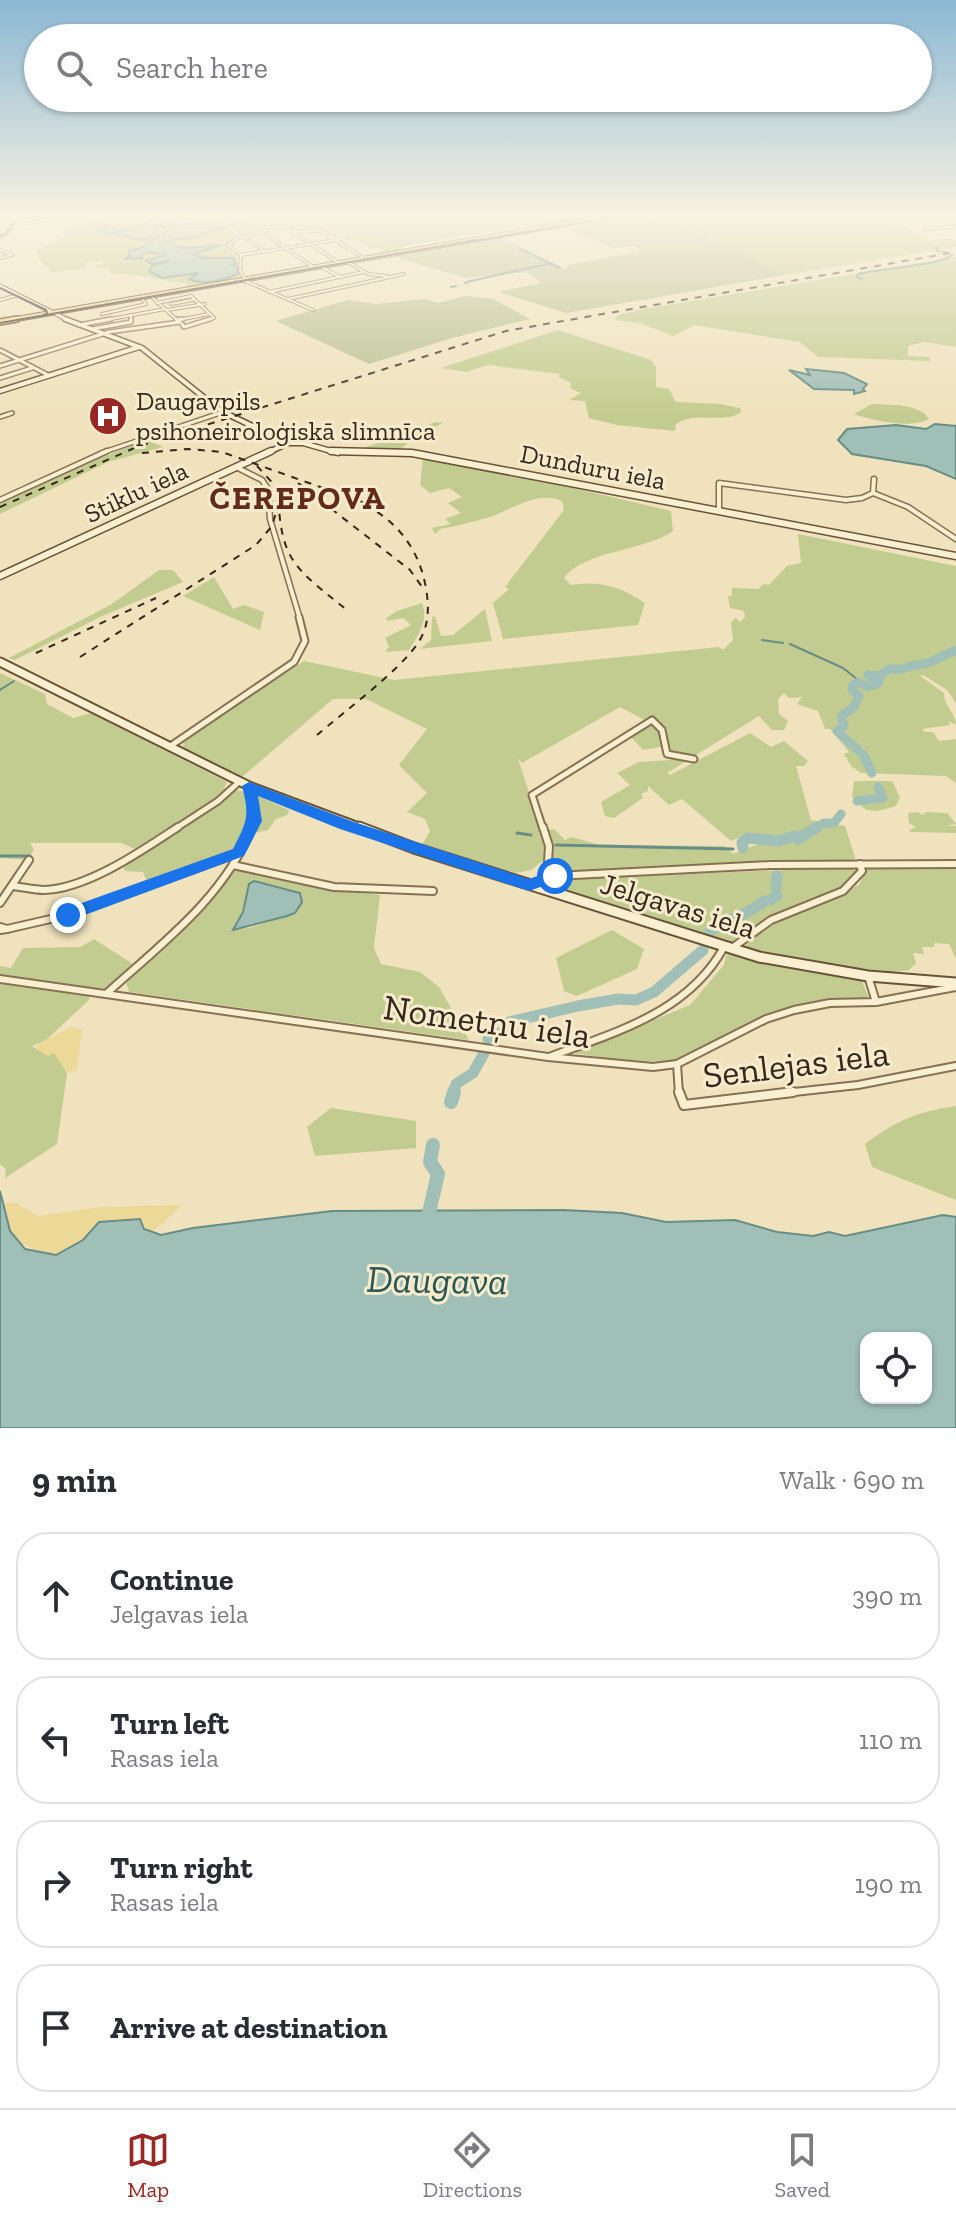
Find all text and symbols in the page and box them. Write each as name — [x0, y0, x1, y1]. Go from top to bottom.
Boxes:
search box — [24, 24, 932, 112]
icon: search — [52, 46, 96, 90]
text: Search here — [116, 50, 268, 86]
place label: Daugavpils psihoneiroloģiskā slimnīca — [136, 385, 436, 447]
hospital icon: Daugavpils psihoneiroloģiskā slimnīca — [87, 395, 129, 437]
street label: Dunduru iela — [518, 437, 669, 497]
street label: Stiklu iela — [79, 454, 193, 530]
district label: ČEREPOVA — [209, 479, 387, 517]
route start — [537, 858, 573, 894]
street label: Jelgavas iela — [596, 865, 760, 947]
route end — [50, 897, 86, 933]
street label: Nometņu iela — [381, 985, 593, 1057]
street label: Senlejas iela — [700, 1031, 892, 1097]
water label: Daugava — [366, 1256, 508, 1304]
map controls — [860, 1332, 932, 1404]
button: locate — [860, 1332, 932, 1404]
text: 9 min — [32, 1460, 117, 1501]
text: Walk · 690 m — [779, 1464, 924, 1496]
text: Continue — [110, 1562, 234, 1598]
icon: ahead — [34, 1574, 78, 1618]
text: 390 m — [852, 1580, 922, 1612]
text: Jelgavas iela — [110, 1598, 249, 1630]
text: Turn left — [110, 1706, 229, 1742]
icon: left — [34, 1718, 78, 1762]
text: 110 m — [859, 1724, 922, 1756]
text: Rasas iela — [110, 1742, 219, 1774]
text: Turn right — [110, 1850, 252, 1886]
icon: right — [34, 1862, 78, 1906]
text: 190 m — [855, 1868, 922, 1900]
text: Rasas iela — [110, 1886, 219, 1918]
icon: arrive — [34, 2006, 78, 2050]
text: Arrive at destination — [110, 2010, 387, 2046]
tab: Map — [126, 2128, 170, 2203]
tab: Directions — [423, 2128, 522, 2203]
tab: Saved — [775, 2128, 830, 2203]

